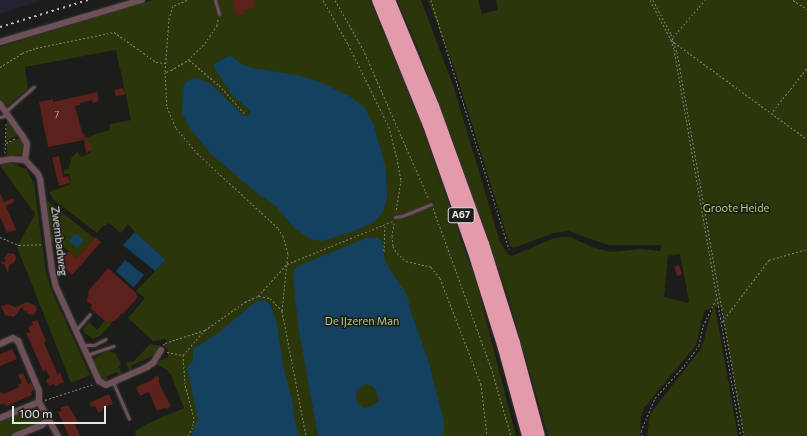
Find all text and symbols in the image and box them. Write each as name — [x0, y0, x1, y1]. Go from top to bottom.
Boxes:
house number: 7 — [55, 110, 59, 120]
park label: Groote Heide — [703, 201, 769, 215]
street label: Zwembadweg — [48, 205, 70, 277]
road number: A67 — [447, 207, 475, 223]
park label: De IJzeren Man — [325, 314, 399, 328]
scale bar — [14, 398, 108, 424]
text: 100 m — [19, 406, 53, 420]

